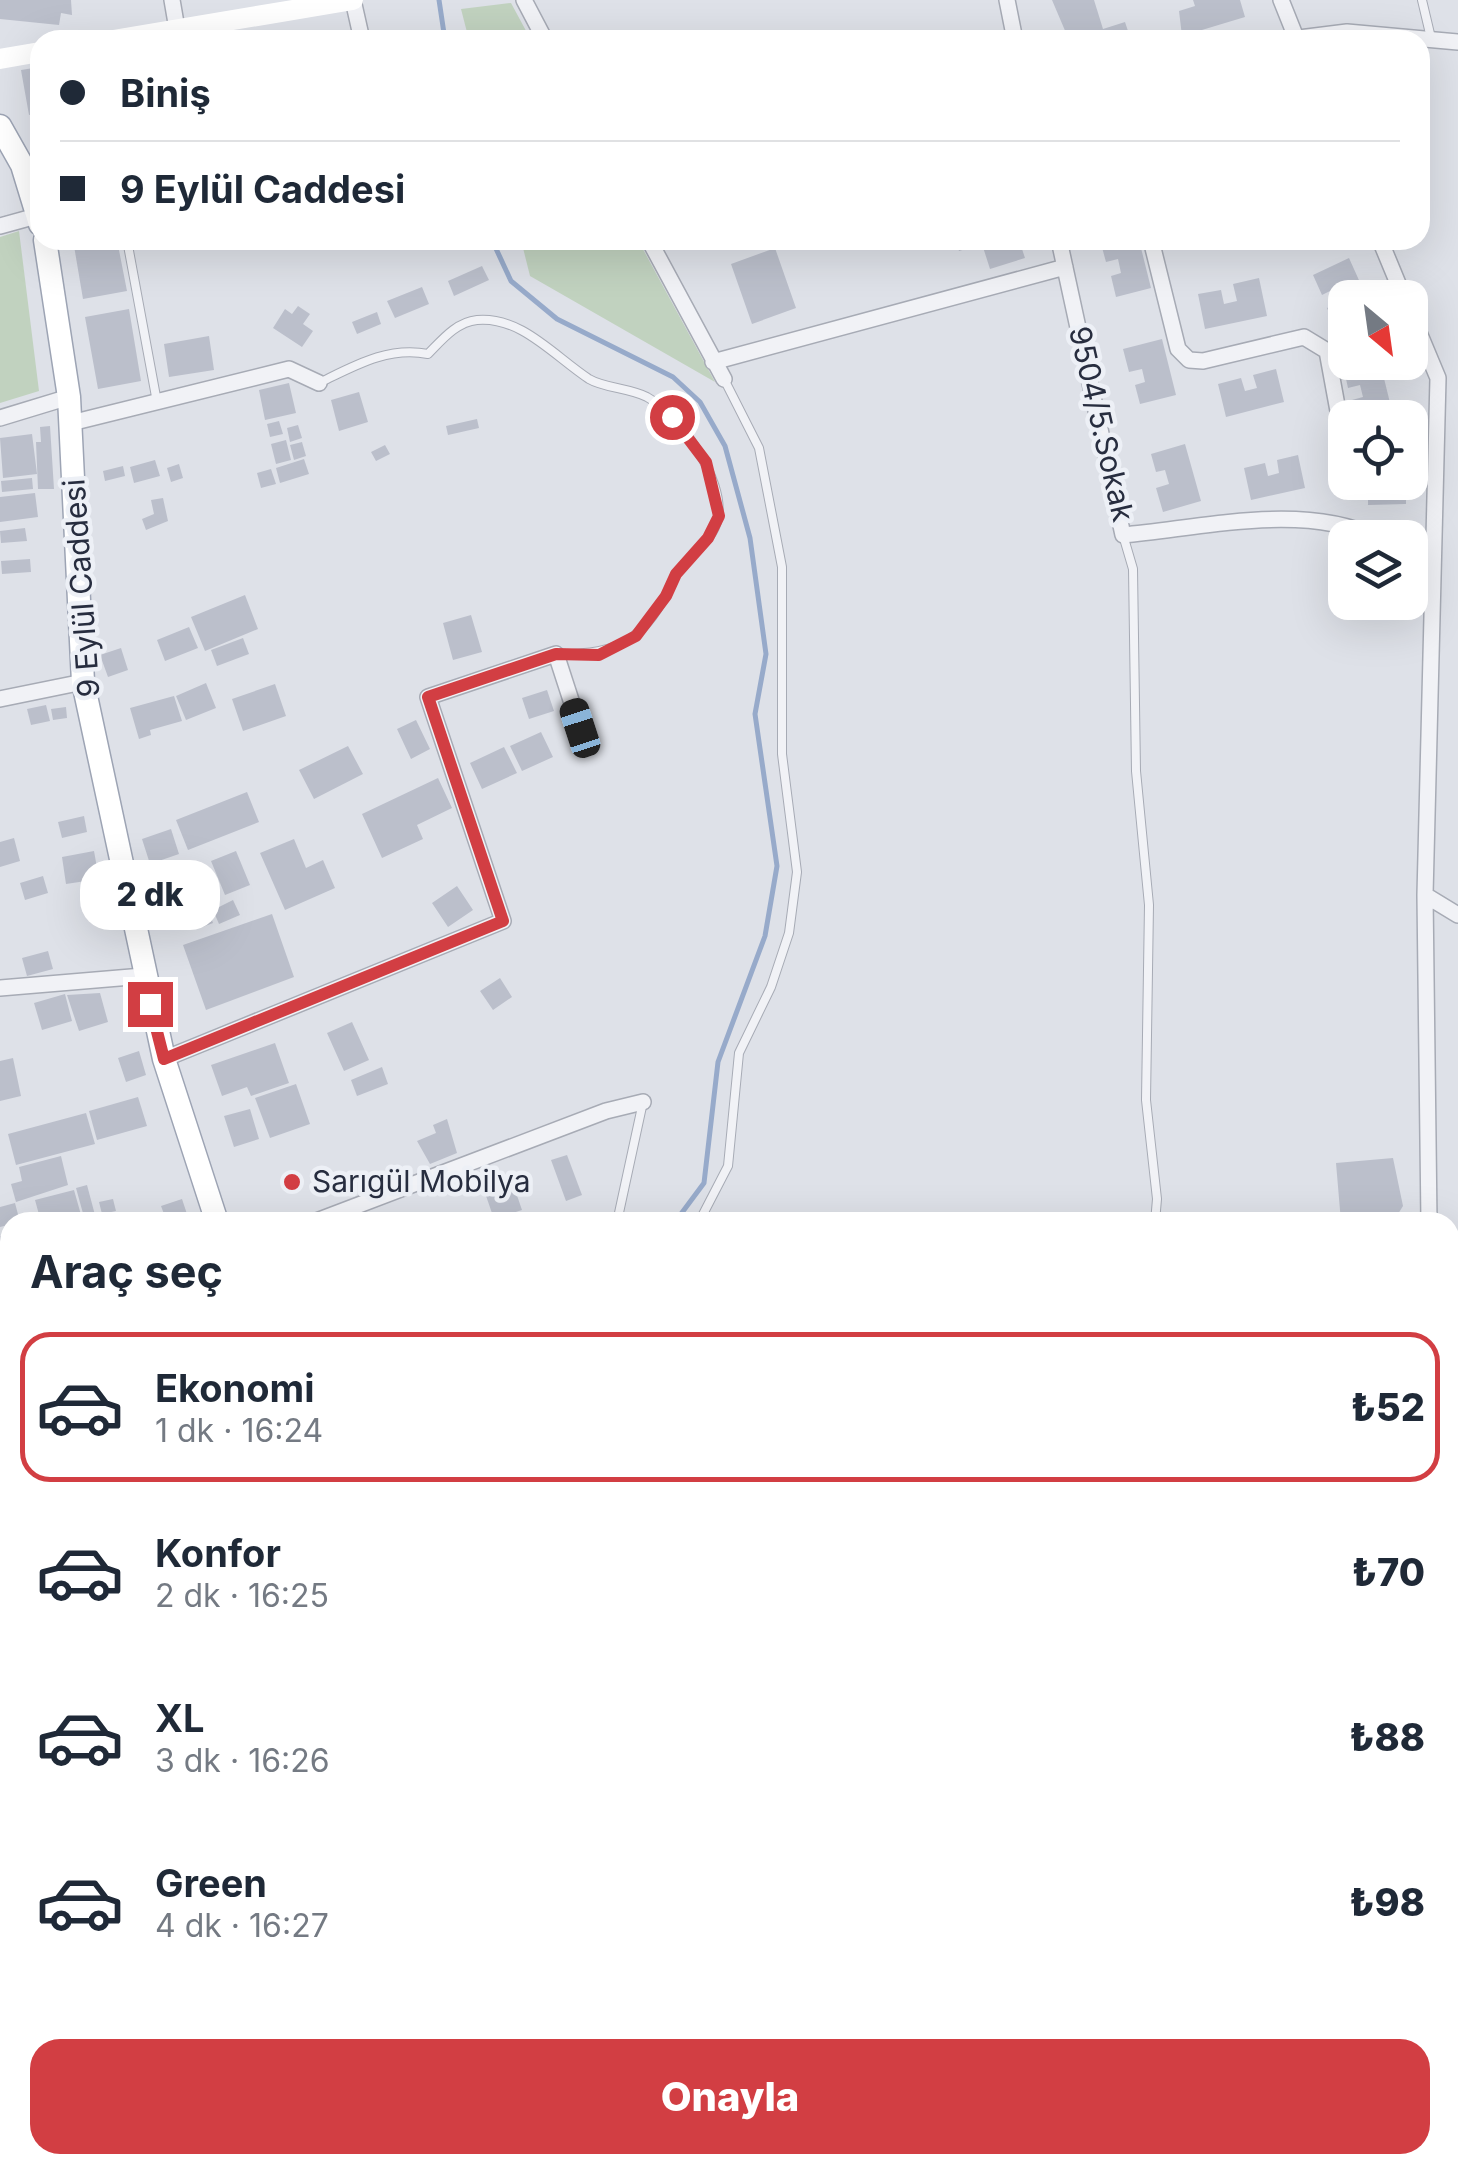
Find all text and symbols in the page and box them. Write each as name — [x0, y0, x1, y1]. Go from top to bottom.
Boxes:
text: Biniş — [120, 70, 211, 116]
text: 9 Eylül Caddesi — [120, 166, 405, 212]
north arrow — [1328, 280, 1428, 380]
map controls — [1328, 280, 1428, 620]
street label: 9504/5.Sokak — [1062, 323, 1142, 525]
route start — [650, 395, 695, 440]
button: locate — [1328, 400, 1428, 500]
street label: 9 Eylül Caddesi — [55, 478, 107, 699]
button: layers — [1328, 520, 1428, 620]
car — [556, 695, 604, 761]
callout: 2 dk — [80, 859, 220, 929]
text: 2 dk — [117, 875, 183, 914]
route end — [128, 982, 173, 1027]
place label: Sarıgül Mobilya — [312, 1163, 531, 1199]
marker: Sarıgül Mobilya — [281, 1171, 303, 1193]
text: Araç seç — [30, 1244, 223, 1299]
icon: car — [35, 1362, 125, 1452]
text: Ekonomi — [155, 1365, 315, 1411]
text: ₺52 — [1351, 1384, 1425, 1430]
text: 1 dk · 16:24 — [155, 1411, 323, 1450]
icon: car — [35, 1527, 125, 1617]
text: Konfor — [155, 1530, 281, 1576]
text: ₺70 — [1352, 1549, 1425, 1595]
text: 2 dk · 16:25 — [155, 1576, 329, 1615]
icon: car — [35, 1692, 125, 1782]
text: XL — [155, 1695, 205, 1741]
text: ₺88 — [1349, 1714, 1425, 1760]
text: 3 dk · 16:26 — [155, 1741, 330, 1780]
icon: car — [35, 1857, 125, 1947]
text: Green — [155, 1860, 267, 1906]
text: ₺98 — [1349, 1879, 1425, 1925]
text: 4 dk · 16:27 — [155, 1906, 329, 1945]
button: Onayla — [30, 2039, 1430, 2154]

